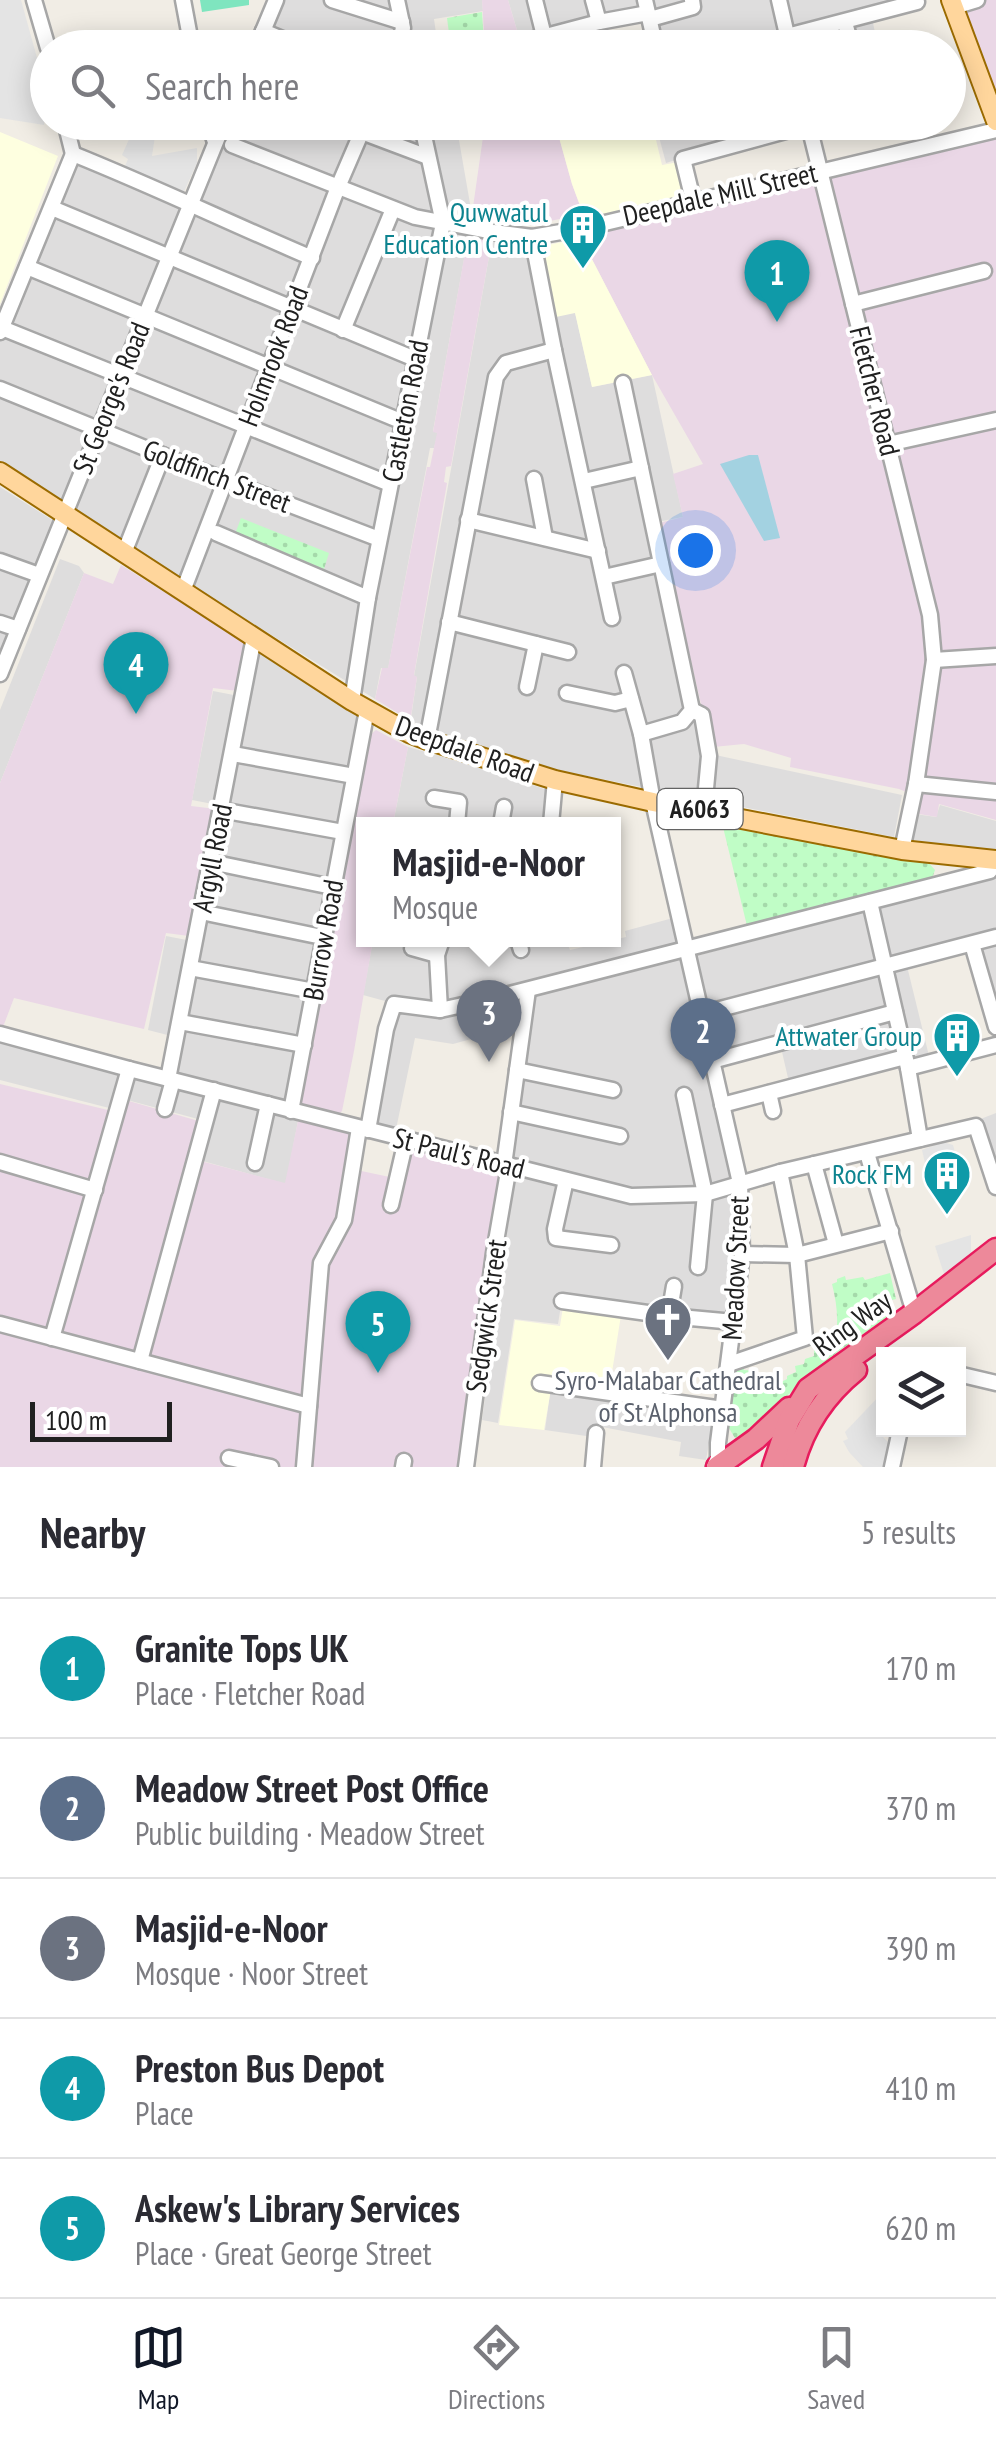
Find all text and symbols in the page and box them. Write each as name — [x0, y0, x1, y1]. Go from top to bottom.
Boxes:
search box — [30, 30, 966, 140]
icon: search — [65, 58, 120, 113]
text: Search here — [145, 61, 299, 110]
street label: Deepdale Mill Street — [619, 153, 821, 234]
place label: Quwwatul Education Centre — [384, 193, 548, 262]
building icon: Quwwatul Education Centre — [557, 202, 609, 270]
pin: 1 — [744, 240, 810, 322]
street label: Holmrook Road — [229, 280, 316, 431]
street label: St George's Road — [63, 316, 158, 479]
street label: Fletcher Road — [842, 322, 909, 460]
street label: Castleton Road — [373, 336, 436, 485]
street label: Goldfinch Street — [138, 430, 297, 521]
your location — [670, 525, 721, 576]
pin: 4 — [104, 632, 168, 714]
street label: Deepdale Road — [391, 706, 540, 791]
road number: A6063 — [658, 789, 742, 829]
street label: Argyll Road — [183, 800, 240, 916]
popup — [356, 817, 621, 947]
text: Masjid-e-Noor — [392, 837, 585, 886]
street label: Burrow Road — [294, 877, 351, 1003]
text: Mosque — [392, 886, 478, 928]
pin: 3 — [456, 980, 522, 1062]
pin: 2 — [670, 998, 736, 1080]
building icon: Attwater Group — [931, 1010, 983, 1078]
place label: Attwater Group — [776, 1017, 922, 1054]
street label: St Paul's Road — [390, 1118, 529, 1187]
building icon: Rock FM — [921, 1148, 973, 1216]
place label: Rock FM — [832, 1155, 912, 1192]
street label: Meadow Street — [712, 1195, 757, 1341]
street label: Sedgwick Street — [456, 1237, 515, 1395]
street label: Ring Way — [805, 1281, 899, 1364]
pin: 5 — [346, 1290, 410, 1373]
church icon: Syro-Malabar Cathedral of St Alphonsa — [642, 1294, 694, 1362]
map controls — [876, 1347, 966, 1437]
button: layers — [876, 1347, 966, 1437]
place label: Syro-Malabar Cathedral of St Alphonsa — [555, 1361, 782, 1430]
scale bar — [30, 1397, 172, 1442]
text: 100 m — [45, 1401, 107, 1438]
text: Nearby — [40, 1505, 145, 1560]
text: 5 results — [861, 1511, 956, 1553]
text: Granite Tops UK — [135, 1623, 349, 1672]
text: 1 — [65, 1647, 80, 1689]
text: 170 m — [885, 1647, 956, 1689]
text: Place · Fletcher Road — [135, 1672, 365, 1714]
text: Meadow Street Post Office — [135, 1763, 489, 1812]
text: 2 — [65, 1787, 80, 1829]
text: 370 m — [885, 1787, 956, 1829]
text: Public building · Meadow Street — [135, 1812, 485, 1854]
text: Masjid-e-Noor — [135, 1903, 328, 1952]
text: 3 — [65, 1927, 80, 1969]
text: 390 m — [885, 1927, 956, 1969]
text: Mosque · Noor Street — [135, 1952, 368, 1994]
text: Preston Bus Depot — [135, 2043, 384, 2092]
text: 4 — [65, 2067, 80, 2109]
text: 410 m — [885, 2067, 956, 2109]
text: Place — [135, 2092, 194, 2134]
text: Askew's Library Services — [135, 2183, 460, 2232]
text: 5 — [65, 2207, 80, 2249]
text: 620 m — [885, 2207, 956, 2249]
text: Place · Great George Street — [135, 2232, 432, 2274]
tab: Map — [131, 2320, 186, 2417]
tab: Directions — [448, 2320, 545, 2417]
tab: Saved — [807, 2320, 865, 2417]

